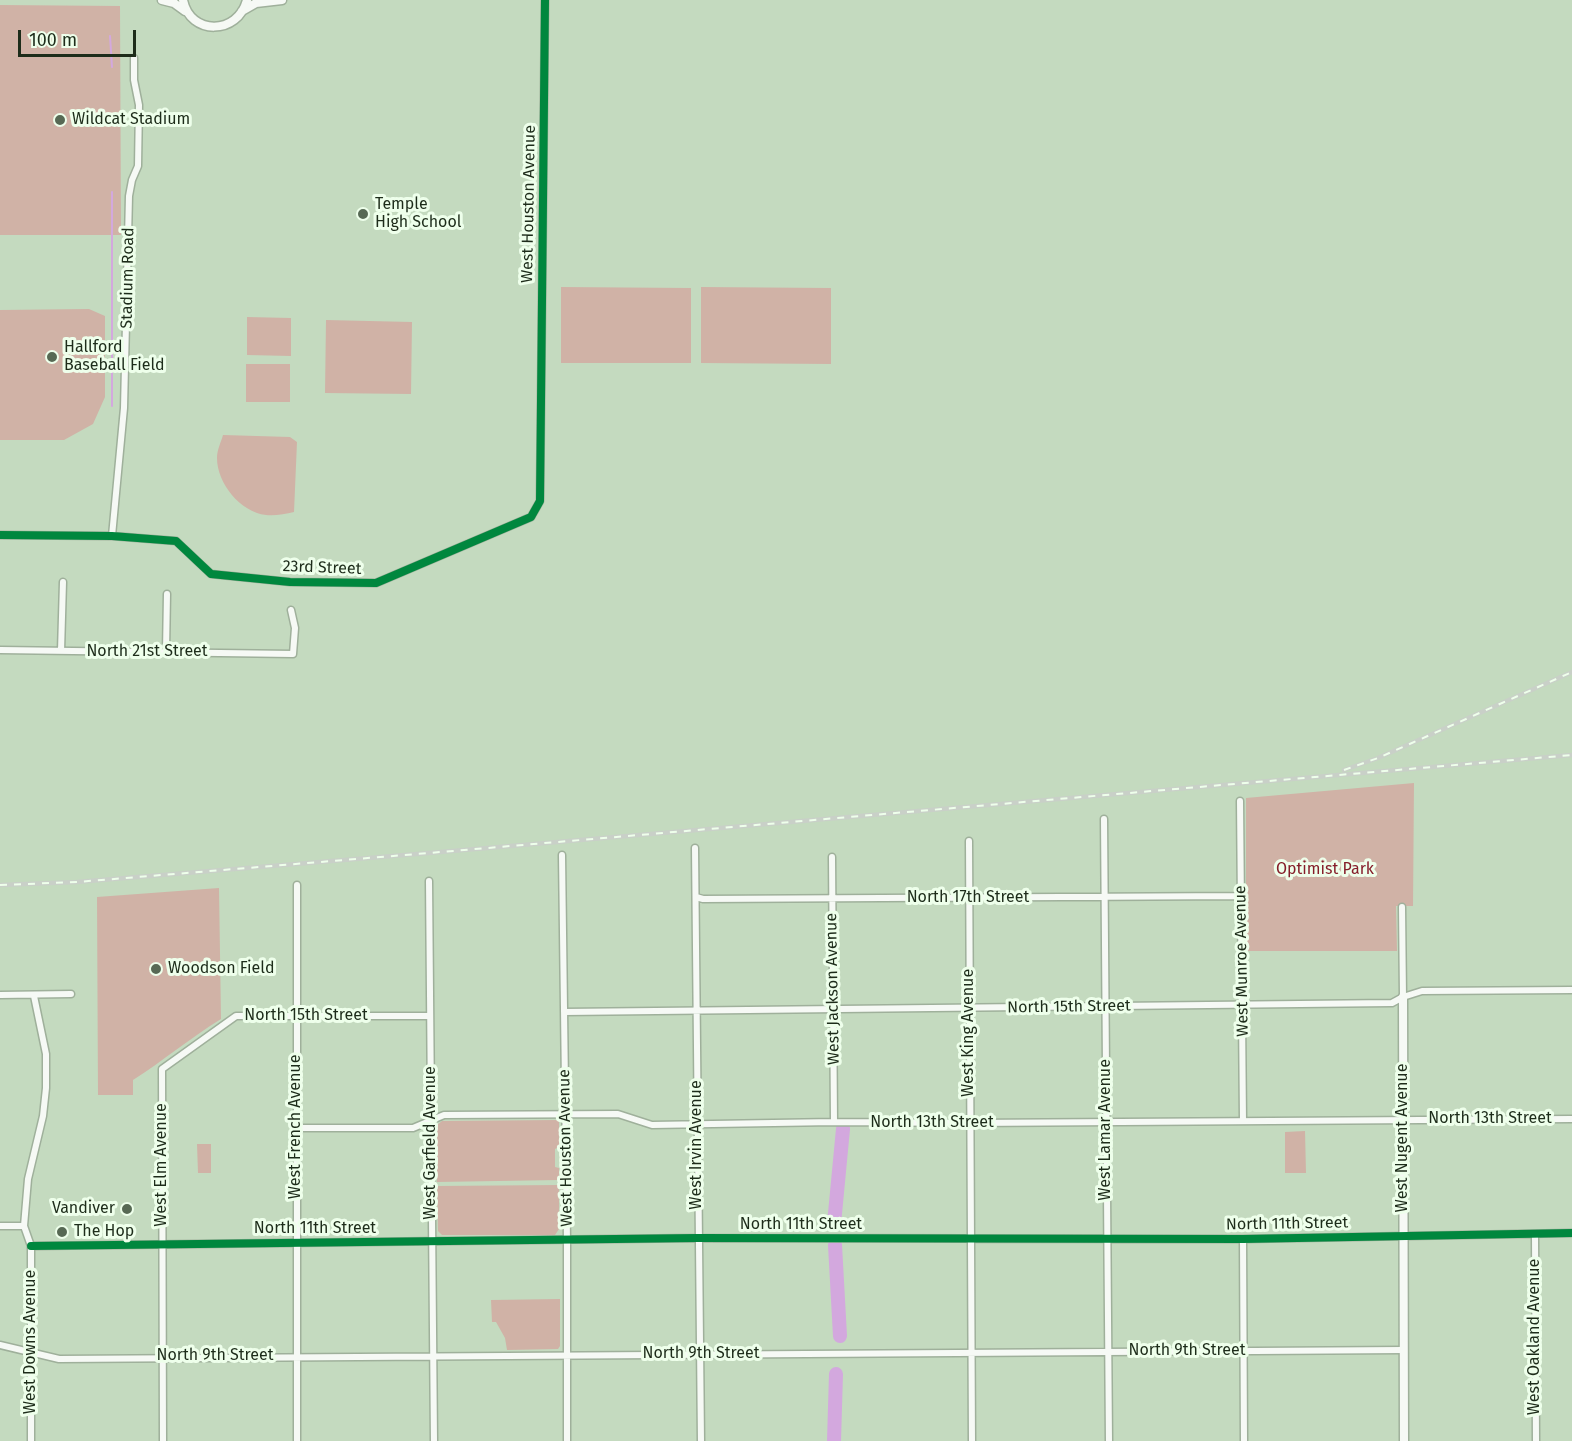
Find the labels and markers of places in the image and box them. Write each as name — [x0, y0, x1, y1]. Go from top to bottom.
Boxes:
place label: Wildcat Stadium — [72, 110, 190, 130]
marker: Wildcat Stadium — [53, 113, 67, 127]
place label: Temple High School — [375, 195, 461, 233]
marker: Temple High School — [356, 207, 370, 221]
place label: Hallford Baseball Field — [64, 338, 165, 376]
marker: Hallford Baseball Field — [45, 350, 59, 364]
place label: Woodson Field — [168, 959, 274, 979]
marker: Woodson Field — [149, 962, 163, 976]
place label: Vandiver — [52, 1199, 115, 1219]
marker: Vandiver — [120, 1202, 134, 1216]
place label: The Hop — [74, 1222, 134, 1242]
marker: The Hop — [55, 1225, 69, 1239]

